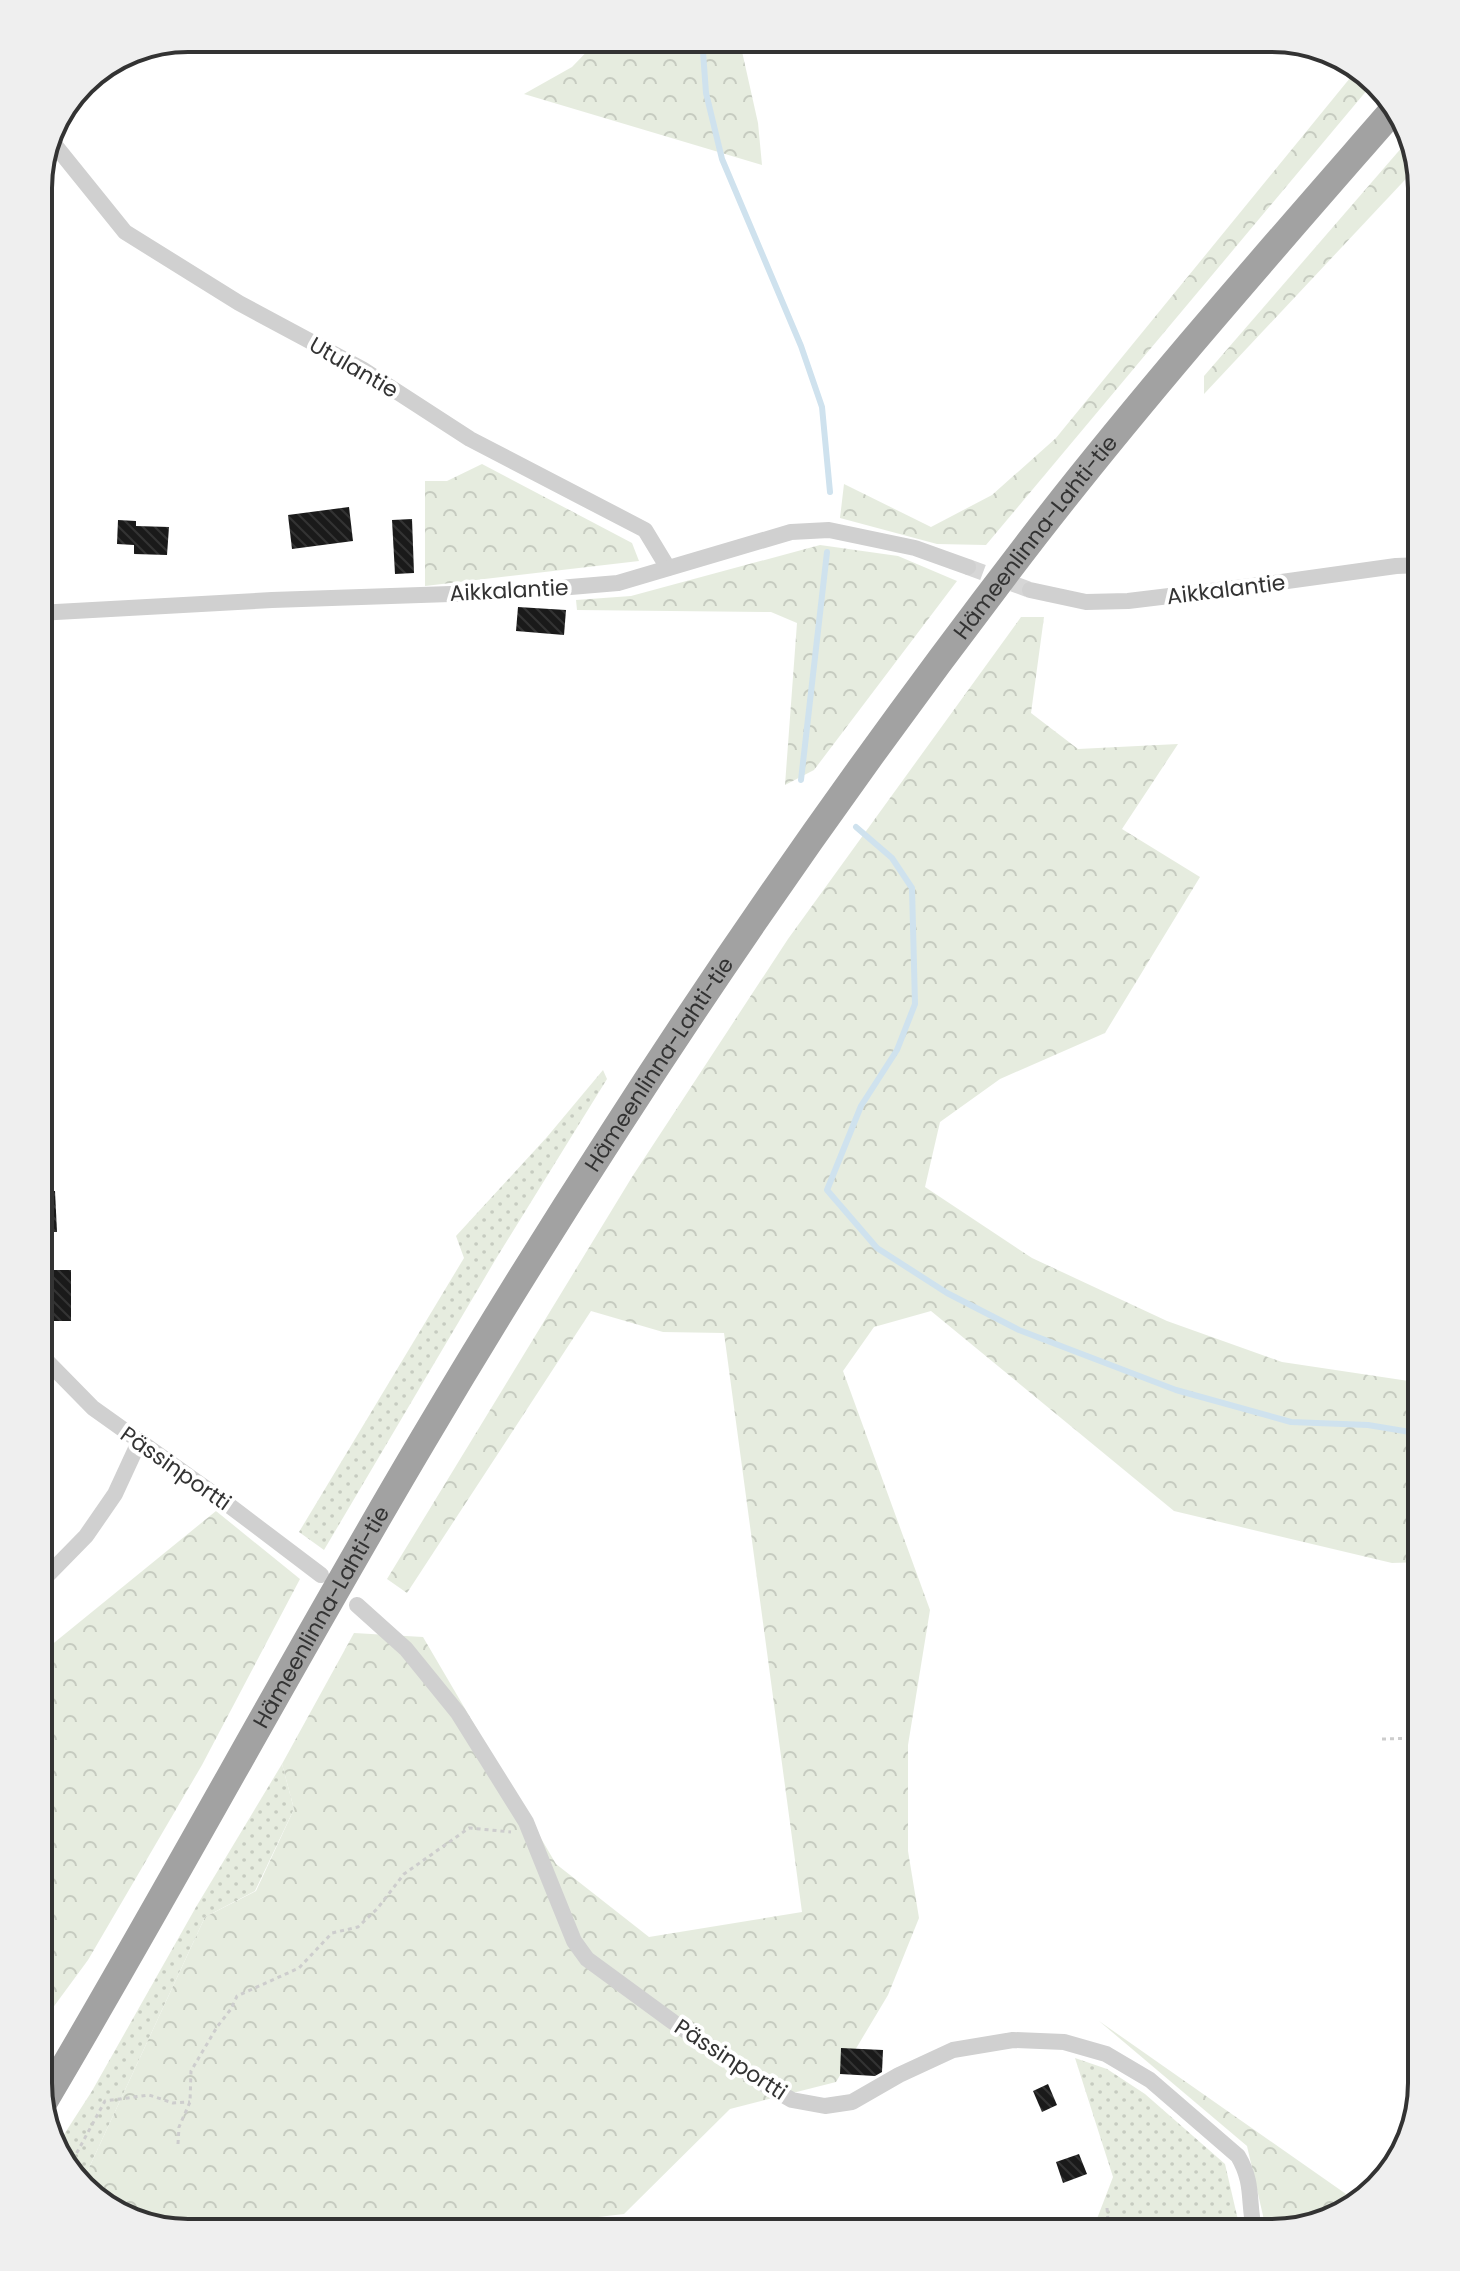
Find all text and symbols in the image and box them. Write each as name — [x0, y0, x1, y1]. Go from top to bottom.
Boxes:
street label: Utulantie — [303, 329, 404, 405]
street label: Hämeenlinna-Lahti-tie — [946, 428, 1125, 646]
street label: Aikkalantie — [1165, 567, 1287, 612]
street label: Aikkalantie — [449, 572, 569, 609]
street label: Hämeenlinna-Lahti-tie — [577, 951, 741, 1178]
street label: Pässinportti — [114, 1419, 237, 1518]
street label: Hämeenlinna-Lahti-tie — [246, 1500, 397, 1734]
street label: Pässinportti — [668, 2011, 793, 2107]

